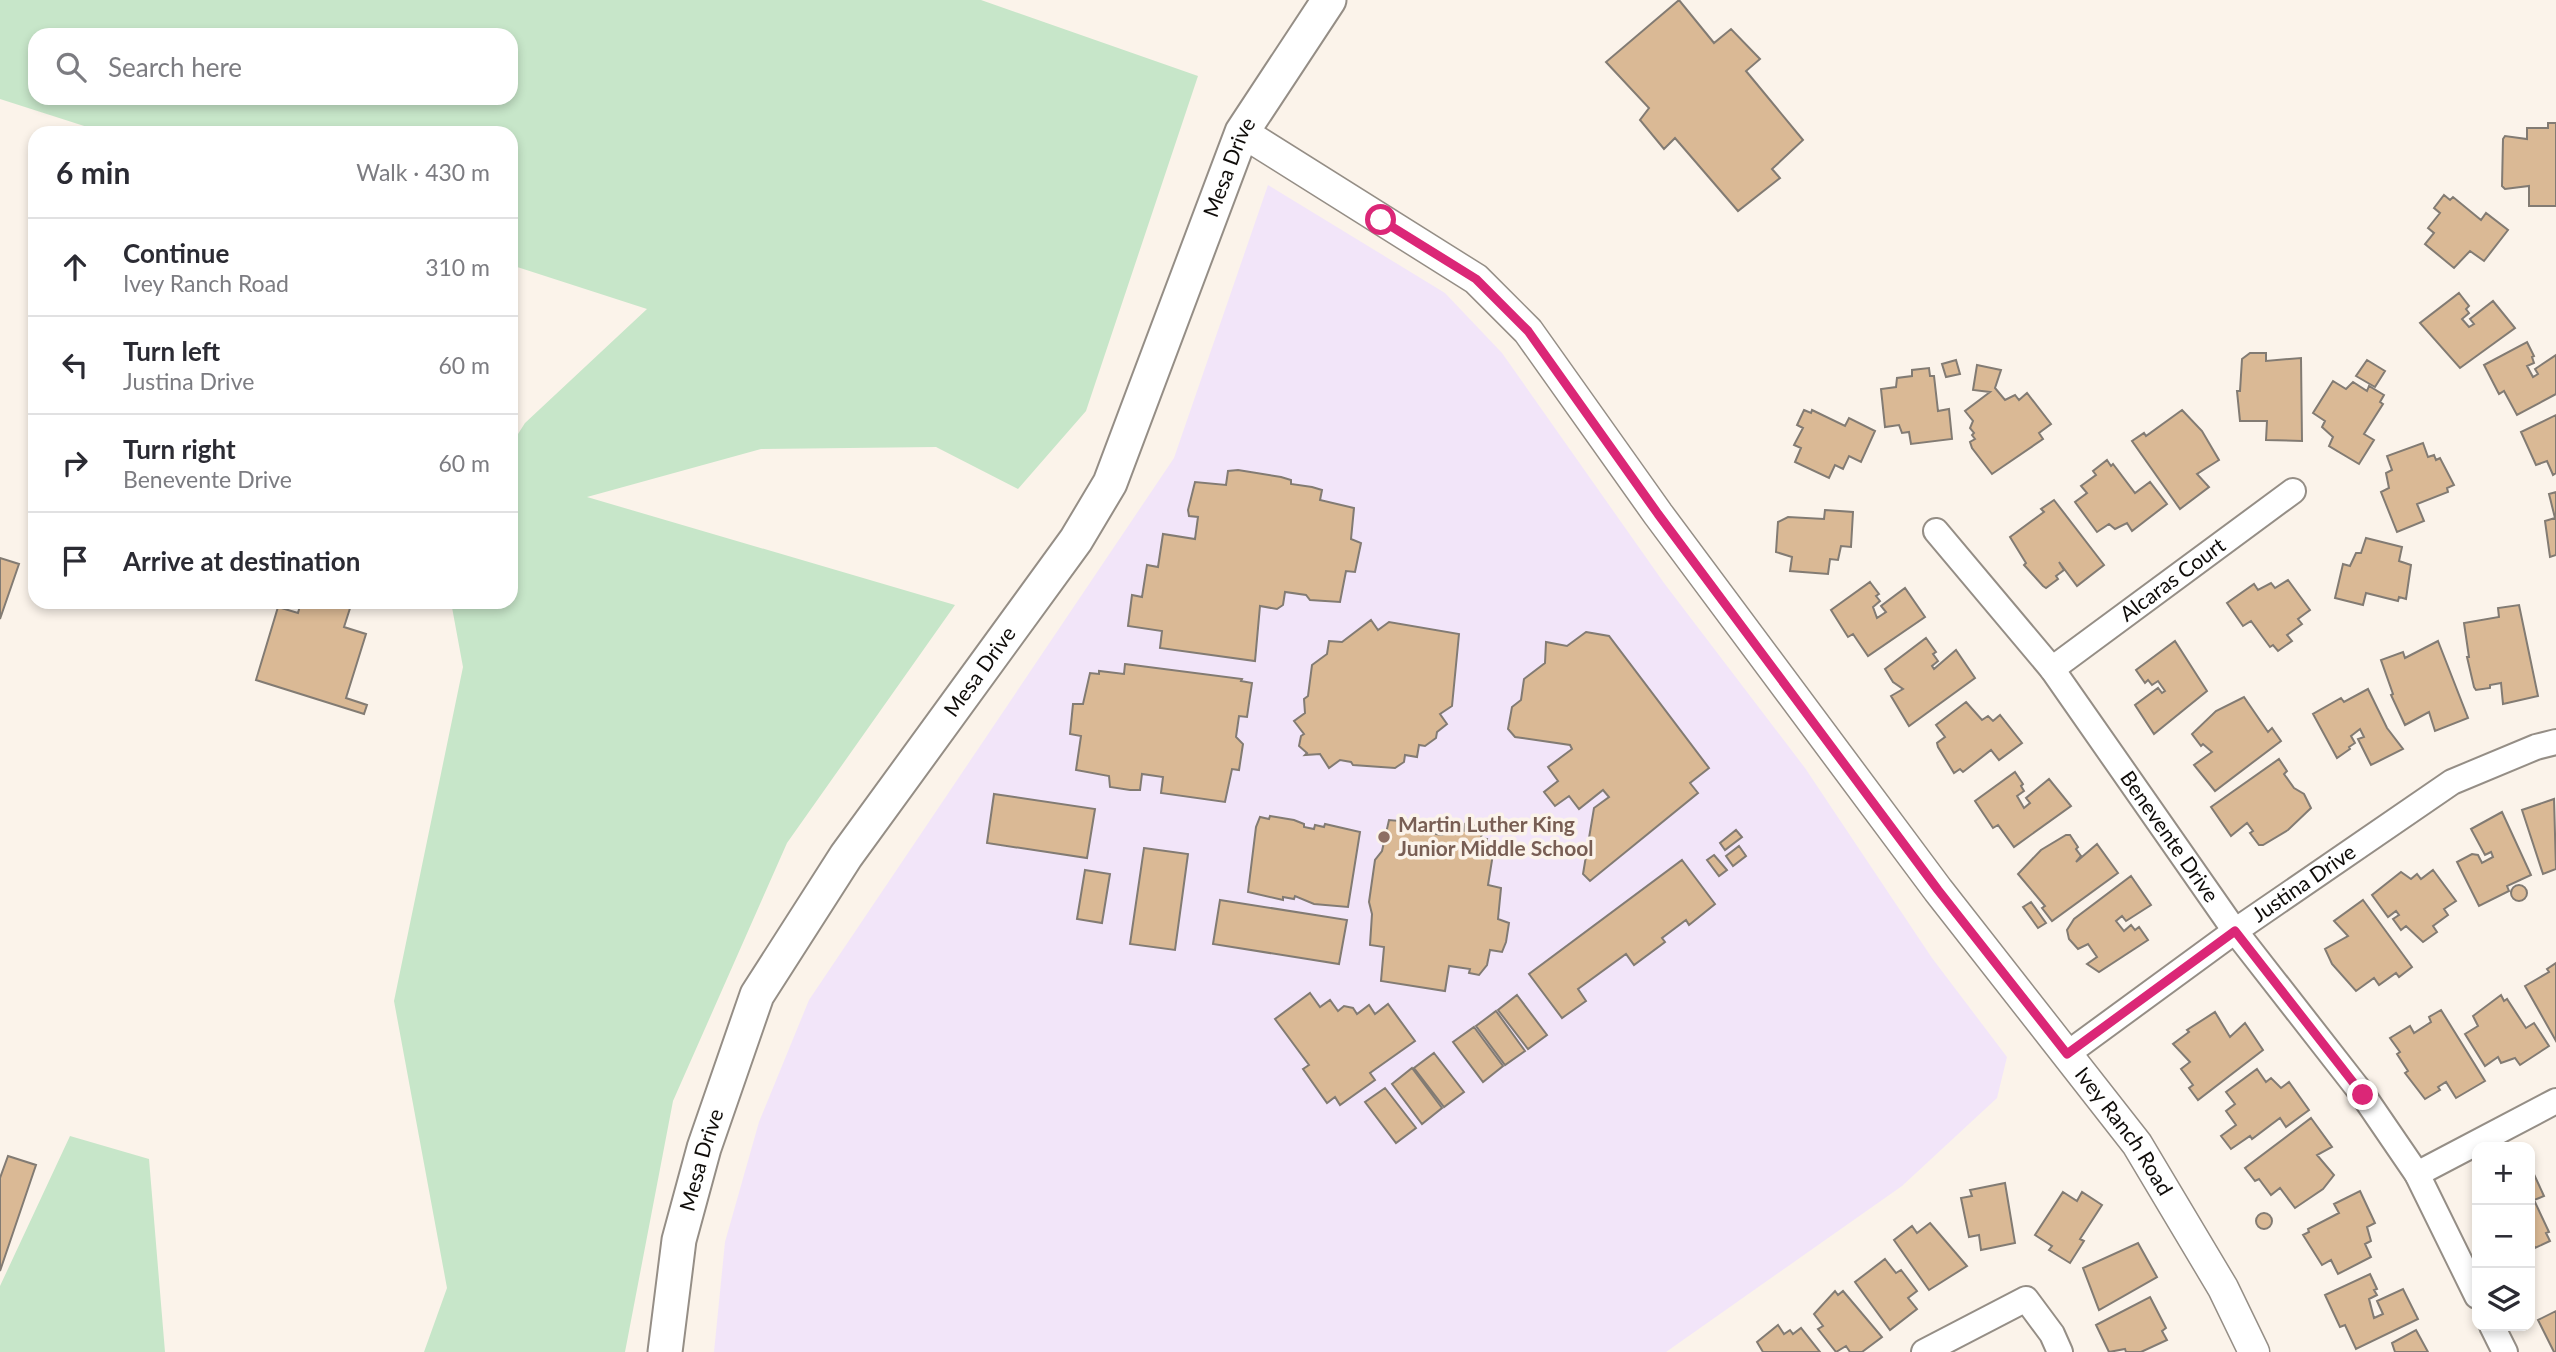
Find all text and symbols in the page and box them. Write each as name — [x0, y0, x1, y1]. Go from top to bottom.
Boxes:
search box — [28, 28, 518, 105]
icon: search — [52, 48, 90, 86]
text: Search here — [108, 51, 242, 83]
street label: Mesa Drive — [1197, 112, 1260, 220]
text: 6 min — [56, 154, 130, 190]
text: Walk · 430 m — [356, 158, 490, 186]
route start — [1365, 204, 1396, 235]
text: Continue — [123, 237, 229, 269]
icon: ahead — [56, 248, 94, 286]
text: 310 m — [425, 253, 490, 281]
text: Ivey Ranch Road — [123, 269, 289, 297]
text: Turn left — [123, 335, 220, 367]
icon: left — [56, 346, 94, 384]
text: 60 m — [439, 351, 490, 379]
text: Justina Drive — [123, 367, 254, 395]
text: Turn right — [123, 433, 236, 465]
icon: right — [56, 444, 94, 482]
text: 60 m — [439, 449, 490, 477]
text: Benevente Drive — [123, 465, 292, 493]
street label: Alcaras Court — [2114, 531, 2230, 626]
icon: arrive — [56, 542, 94, 580]
text: Arrive at destination — [123, 545, 360, 577]
street label: Mesa Drive — [938, 621, 1020, 721]
street label: Benevente Drive — [2116, 766, 2225, 906]
place label: Martin Luther King Junior Middle School — [1398, 811, 1594, 860]
marker: Martin Luther King Junior Middle School — [1376, 829, 1392, 845]
street label: Justina Drive — [2247, 838, 2360, 927]
street label: Ivey Ranch Road — [2071, 1062, 2179, 1199]
route end — [2347, 1079, 2378, 1110]
street label: Mesa Drive — [673, 1105, 728, 1213]
map controls — [2472, 1142, 2535, 1331]
button: + — [2472, 1142, 2535, 1205]
button: − — [2472, 1205, 2535, 1268]
button: layers — [2472, 1268, 2535, 1331]

